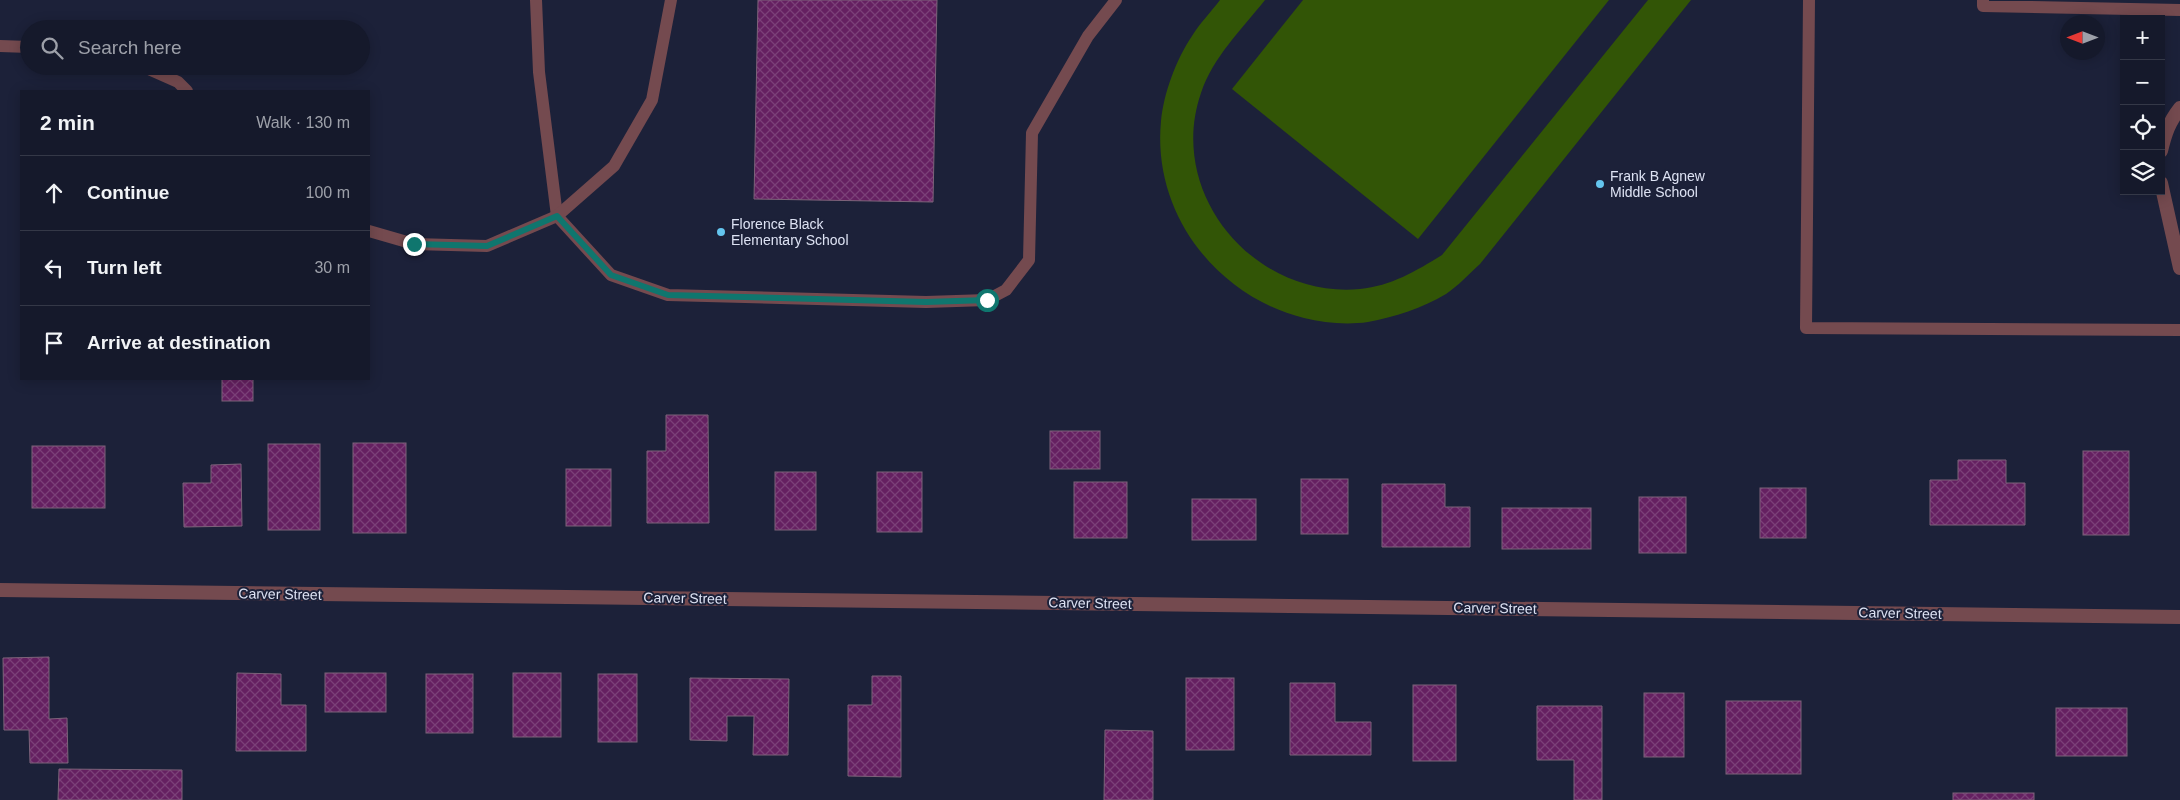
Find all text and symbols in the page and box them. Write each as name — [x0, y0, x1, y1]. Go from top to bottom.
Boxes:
north arrow — [2060, 15, 2105, 60]
map controls — [2120, 15, 2165, 195]
button: + — [2120, 15, 2165, 60]
search box — [20, 20, 370, 75]
icon: search — [38, 34, 66, 62]
text: Search here — [78, 37, 182, 58]
button: − — [2120, 60, 2165, 105]
button: locate — [2120, 105, 2165, 150]
text: 2 min — [40, 111, 95, 134]
text: Walk · 130 m — [256, 114, 350, 131]
button: layers — [2120, 150, 2165, 195]
place label: Frank B Agnew Middle School — [1610, 168, 1706, 200]
marker: Frank B Agnew Middle School — [1594, 178, 1606, 190]
icon: ahead — [40, 179, 68, 207]
text: Continue — [87, 182, 169, 203]
text: 100 m — [306, 184, 350, 201]
place label: Florence Black Elementary School — [731, 216, 849, 248]
marker: Florence Black Elementary School — [715, 226, 727, 238]
route end — [403, 233, 426, 256]
icon: left — [40, 254, 68, 282]
text: Turn left — [87, 257, 162, 278]
text: 30 m — [314, 259, 350, 276]
route start — [976, 289, 999, 312]
icon: arrive — [40, 329, 68, 357]
text: Arrive at destination — [87, 332, 271, 353]
street label: Carver Street — [238, 585, 322, 603]
street label: Carver Street — [643, 589, 727, 607]
street label: Carver Street — [1048, 594, 1132, 612]
street label: Carver Street — [1453, 599, 1537, 617]
street label: Carver Street — [1858, 604, 1942, 622]

